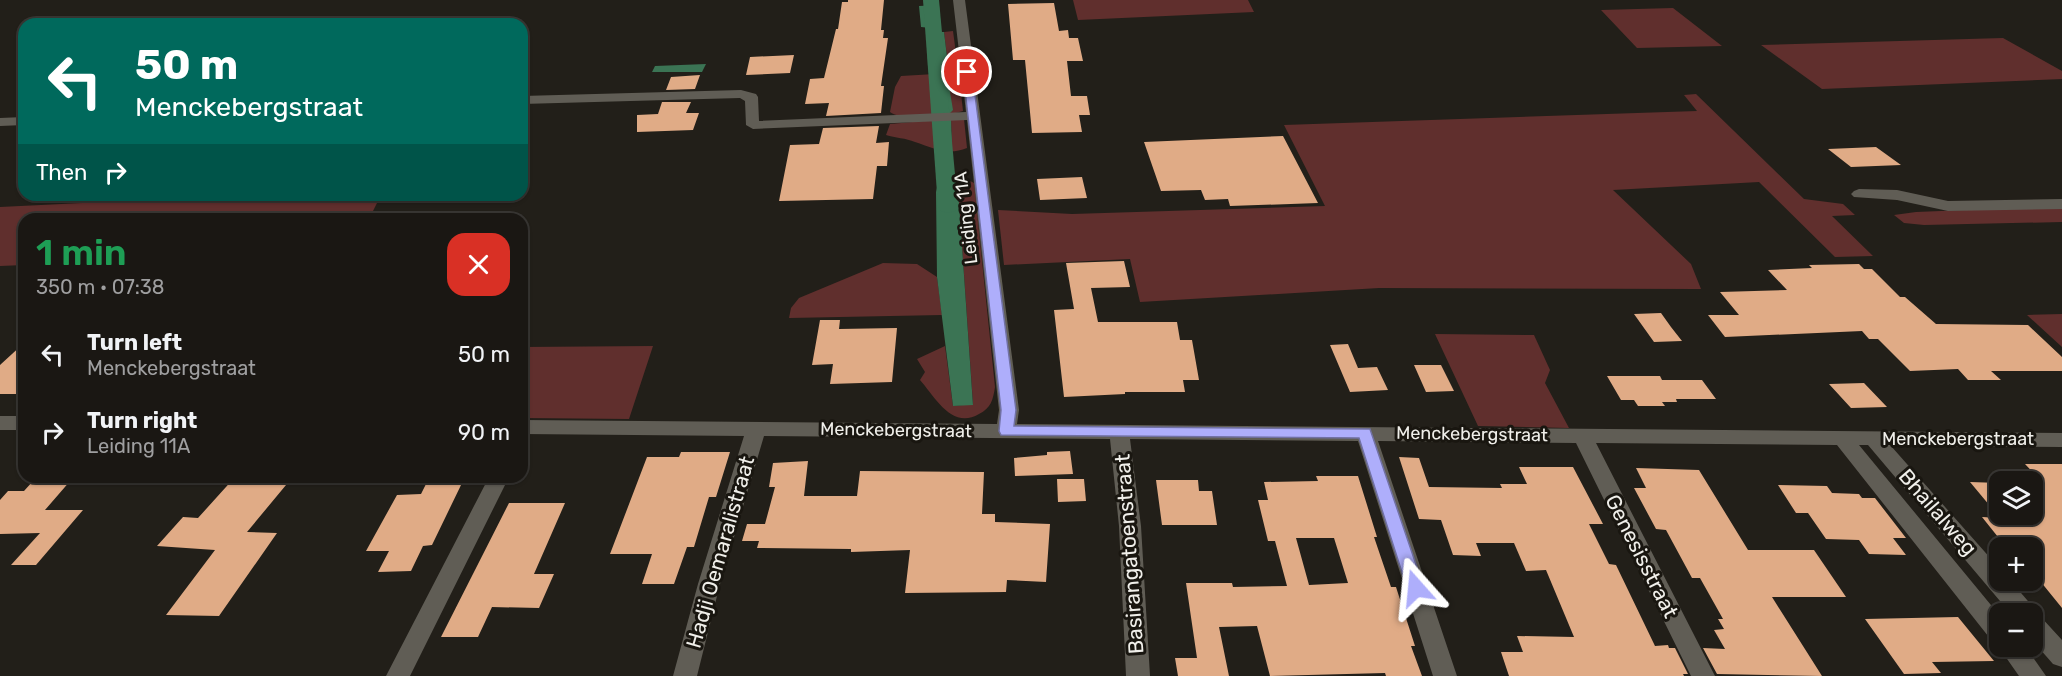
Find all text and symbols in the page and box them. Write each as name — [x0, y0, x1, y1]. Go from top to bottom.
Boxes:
text: 50 m — [135, 40, 238, 90]
icon: left — [36, 42, 114, 120]
pin — [941, 46, 992, 97]
icon: arrive — [950, 55, 983, 88]
text: Menckebergstraat — [135, 91, 363, 123]
icon: right — [99, 156, 132, 189]
text: Then — [36, 159, 87, 186]
street label: Leiding 11A — [949, 171, 983, 265]
text: 1 min — [36, 231, 127, 274]
button: close — [447, 233, 510, 296]
text: 350 m · 07:38 — [36, 275, 165, 299]
text: Turn left — [87, 329, 182, 356]
icon: left — [36, 338, 69, 371]
text: 50 m — [458, 341, 510, 368]
text: Menckebergstraat — [87, 356, 256, 380]
text: Turn right — [87, 407, 197, 434]
icon: right — [36, 416, 69, 449]
street label: Menckebergstraat — [820, 418, 972, 442]
text: 90 m — [458, 419, 510, 446]
street label: Menckebergstraat — [1396, 422, 1548, 446]
street label: Menckebergstraat — [1882, 428, 2034, 450]
text: Leiding 11A — [87, 434, 190, 458]
street label: Hadji Oemaralistraat — [681, 453, 759, 651]
street label: Basirangatoenstraat — [1110, 453, 1148, 655]
street label: Bhailalweg — [1894, 464, 1982, 560]
map controls — [1989, 471, 2043, 657]
button: layers — [1989, 471, 2043, 525]
street label: Genesisstraat — [1600, 490, 1684, 622]
button: + — [1989, 537, 2043, 591]
position arrow — [1384, 556, 1448, 620]
button: − — [1989, 603, 2043, 657]

